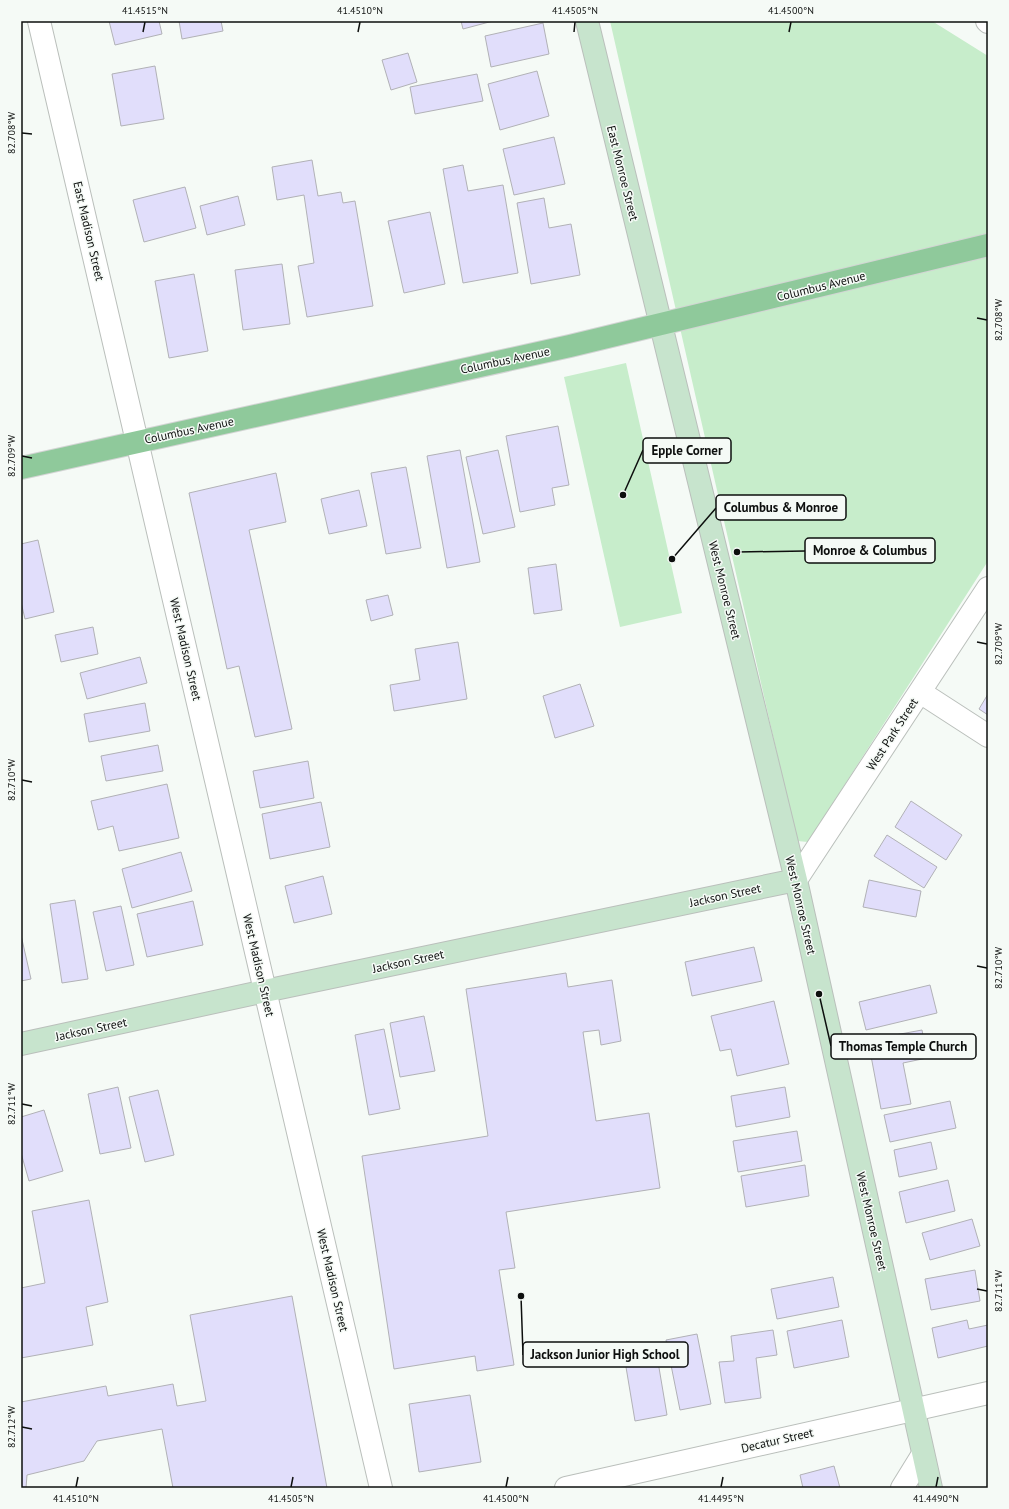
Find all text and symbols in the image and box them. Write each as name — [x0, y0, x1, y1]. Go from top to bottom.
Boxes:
text: 41.4515°N — [122, 4, 168, 17]
text: 41.4510°N — [337, 4, 383, 17]
text: 41.4505°N — [552, 4, 598, 17]
text: 41.4500°N — [768, 4, 814, 17]
text: 82.708°W — [5, 111, 18, 154]
street label: East Monroe Street — [604, 124, 642, 222]
street label: East Madison Street — [70, 180, 108, 282]
street label: Columbus Avenue — [775, 268, 867, 304]
text: 82.708°W — [992, 298, 1005, 341]
street label: Columbus Avenue — [459, 343, 551, 377]
street label: Columbus Avenue — [143, 413, 235, 447]
text: 82.709°W — [5, 434, 18, 477]
callout: Epple Corner — [643, 438, 731, 463]
text: Epple Corner — [652, 442, 723, 459]
callout: Columbus & Monroe — [716, 495, 846, 520]
text: Columbus & Monroe — [724, 499, 839, 516]
callout: Monroe & Columbus — [805, 538, 935, 563]
street label: West Monroe Street — [706, 539, 744, 641]
text: Monroe & Columbus — [813, 542, 928, 559]
street label: West Madison Street — [167, 596, 205, 702]
text: 82.709°W — [992, 622, 1005, 665]
street label: West Park Street — [863, 695, 921, 773]
text: 82.710°W — [5, 758, 18, 801]
street label: West Monroe Street — [782, 854, 820, 956]
street label: Jackson Street — [687, 880, 762, 910]
street label: West Madison Street — [240, 912, 278, 1018]
street label: Jackson Street — [370, 946, 445, 976]
text: 82.710°W — [992, 946, 1005, 989]
street label: Jackson Street — [53, 1014, 128, 1044]
callout: Thomas Temple Church — [831, 1034, 976, 1059]
text: Thomas Temple Church — [839, 1038, 967, 1055]
text: 82.711°W — [5, 1082, 18, 1125]
street label: West Monroe Street — [853, 1170, 891, 1272]
street label: West Madison Street — [314, 1227, 352, 1333]
text: 82.711°W — [992, 1269, 1005, 1312]
callout: Jackson Junior High School — [523, 1342, 688, 1367]
text: Jackson Junior High School — [529, 1346, 680, 1363]
text: 82.712°W — [5, 1405, 18, 1448]
street label: Decatur Street — [739, 1424, 815, 1456]
text: 41.4510°N — [53, 1492, 99, 1505]
text: 41.4505°N — [268, 1492, 314, 1505]
text: 41.4500°N — [483, 1492, 529, 1505]
text: 41.4495°N — [698, 1492, 744, 1505]
text: 41.4490°N — [913, 1492, 959, 1505]

